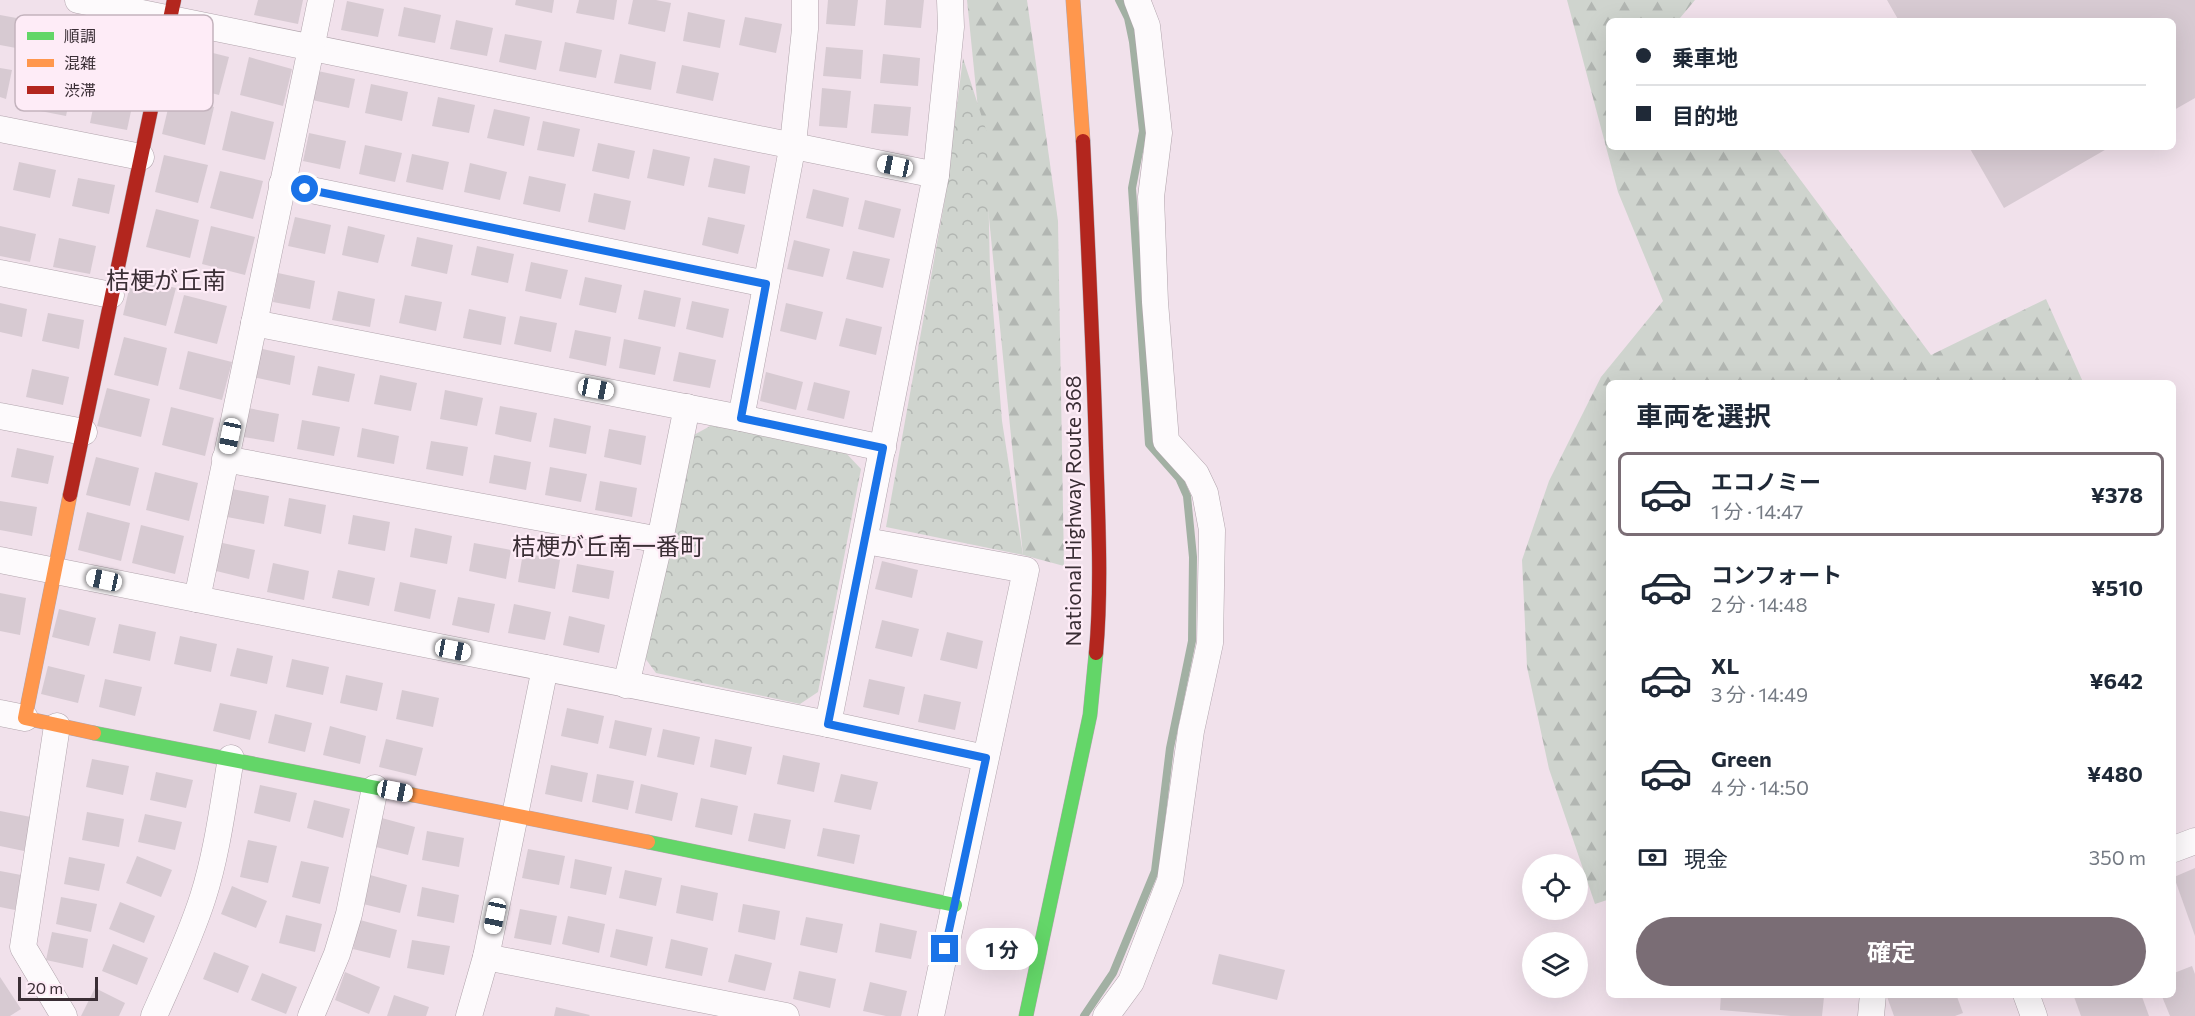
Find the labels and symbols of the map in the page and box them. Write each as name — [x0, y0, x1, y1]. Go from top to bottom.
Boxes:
legend — [15, 15, 213, 111]
text: 順調 — [64, 26, 96, 45]
text: 混雑 — [64, 53, 96, 72]
text: 渋滞 — [64, 80, 96, 99]
car — [876, 153, 914, 179]
route start — [291, 175, 318, 202]
district label: 桔梗が丘南 — [106, 265, 226, 294]
street label: National Highway Route 368 — [1060, 376, 1085, 646]
car — [577, 377, 615, 401]
car — [217, 417, 243, 455]
district label: 桔梗が丘南一番町 — [512, 531, 704, 560]
car — [85, 567, 123, 593]
car — [434, 638, 472, 662]
car — [376, 779, 414, 803]
car — [482, 897, 508, 935]
callout: 1 分 — [966, 928, 1038, 970]
route end — [931, 935, 958, 962]
scale bar — [18, 974, 98, 1002]

